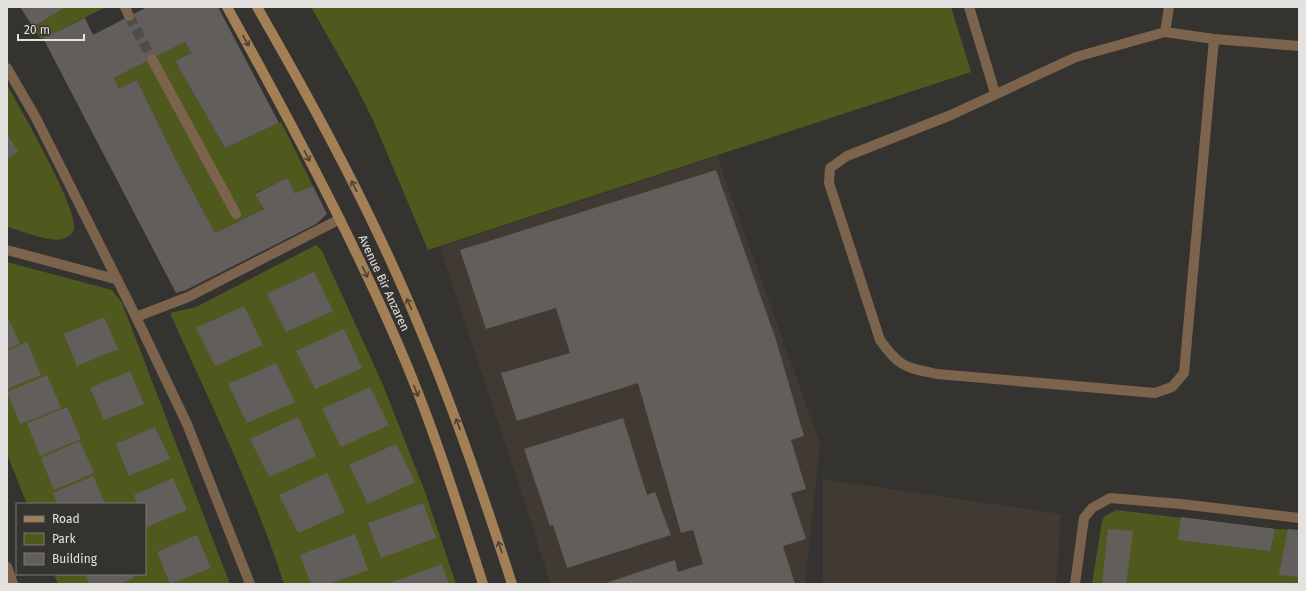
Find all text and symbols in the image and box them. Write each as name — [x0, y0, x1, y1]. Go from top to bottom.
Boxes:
scale bar — [18, 16, 84, 42]
text: 20 m — [24, 23, 50, 37]
one-way arrow — [242, 35, 250, 47]
one-way arrow — [304, 149, 312, 161]
one-way arrow — [350, 180, 357, 192]
street label: Avenue Bir Anzaren — [355, 233, 413, 333]
one-way arrow — [362, 266, 369, 278]
one-way arrow — [405, 298, 412, 310]
one-way arrow — [413, 385, 421, 397]
one-way arrow — [454, 418, 461, 430]
legend — [16, 503, 146, 575]
text: Road — [52, 512, 80, 526]
text: Park — [52, 532, 76, 546]
one-way arrow — [496, 541, 503, 554]
text: Building — [52, 552, 98, 566]

